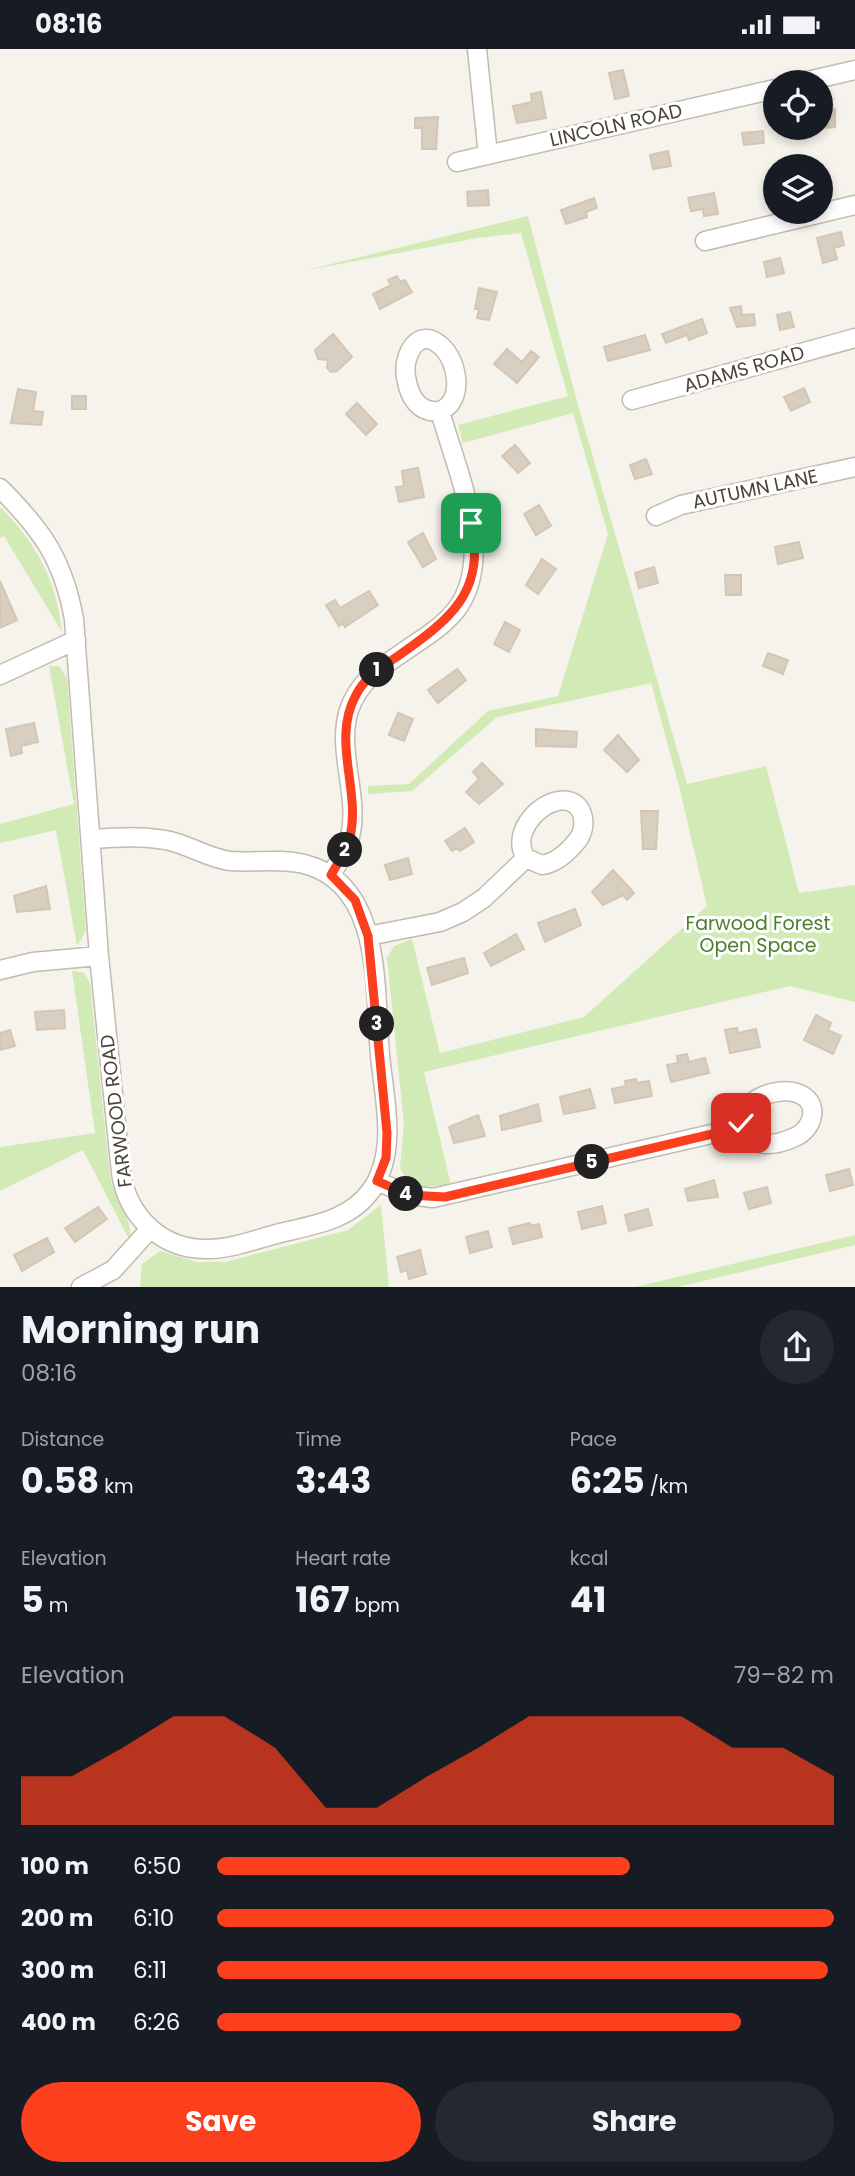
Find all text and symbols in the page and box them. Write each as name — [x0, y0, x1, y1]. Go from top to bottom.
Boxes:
text: 08:16 — [35, 6, 103, 42]
map controls — [763, 70, 833, 224]
button: locate — [763, 70, 833, 140]
street label: LINCOLN ROAD — [547, 97, 685, 153]
button: layers — [763, 154, 833, 224]
street label: ADAMS ROAD — [681, 339, 807, 399]
street label: AUTUMN LANE — [690, 463, 820, 515]
pin — [441, 493, 501, 553]
icon: arrive — [452, 504, 490, 542]
pin: 1 — [360, 653, 394, 687]
text: 1 — [373, 656, 380, 683]
pin: 2 — [328, 833, 362, 867]
text: 2 — [339, 836, 350, 863]
park label: Farwood Forest Open Space — [686, 910, 830, 959]
pin: 3 — [360, 1007, 394, 1041]
text: 3 — [371, 1010, 382, 1037]
street label: FARWOOD ROAD — [93, 1033, 139, 1189]
pin — [711, 1093, 771, 1153]
icon: check — [722, 1104, 760, 1142]
pin: 5 — [574, 1145, 610, 1179]
text: 5 — [585, 1148, 598, 1175]
pin: 4 — [388, 1177, 424, 1211]
text: 4 — [399, 1180, 412, 1207]
text: Morning run — [21, 1303, 260, 1356]
button: share — [760, 1310, 834, 1384]
text: 08:16 — [21, 1357, 77, 1389]
text: Distance — [21, 1426, 104, 1453]
text: Time — [295, 1426, 342, 1453]
text: Pace — [570, 1426, 617, 1453]
text: 0.58 — [21, 1456, 99, 1505]
text: 3:43 — [295, 1456, 371, 1505]
text: 6:25 — [570, 1456, 645, 1505]
text: km — [99, 1473, 134, 1500]
text: /km — [645, 1473, 688, 1500]
text: Elevation — [21, 1545, 107, 1572]
text: Heart rate — [295, 1545, 391, 1572]
text: kcal — [570, 1545, 609, 1572]
text: 5 — [21, 1575, 44, 1624]
text: 167 — [295, 1575, 350, 1624]
text: 41 — [570, 1575, 607, 1624]
text: m — [44, 1592, 68, 1619]
text: bpm — [350, 1592, 400, 1619]
text: Elevation — [21, 1659, 125, 1691]
text: 79–82 m — [734, 1659, 834, 1691]
text: 100 m — [21, 1850, 89, 1882]
text: 6:50 — [133, 1850, 181, 1882]
text: 200 m — [21, 1902, 93, 1934]
text: 6:10 — [133, 1902, 174, 1934]
text: 300 m — [21, 1954, 94, 1986]
text: 6:11 — [133, 1954, 167, 1986]
text: 400 m — [21, 2006, 96, 2038]
text: 6:26 — [133, 2006, 180, 2038]
button: Save — [21, 2082, 421, 2162]
button: Share — [435, 2082, 834, 2162]

